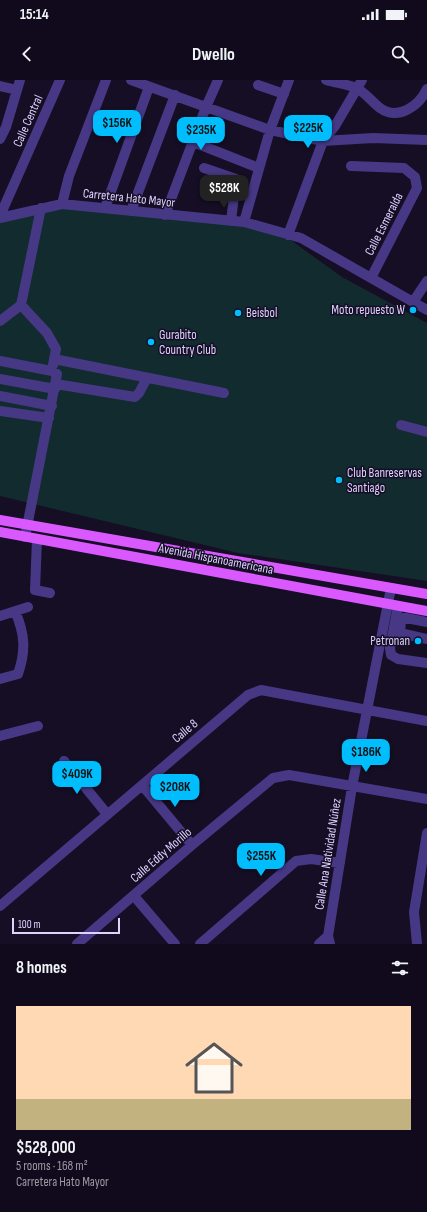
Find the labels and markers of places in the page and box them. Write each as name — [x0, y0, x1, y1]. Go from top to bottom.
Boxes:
pin: $156K — [89, 110, 145, 144]
pin: $225K — [280, 115, 336, 149]
pin: $235K — [173, 117, 229, 151]
pin: $528K — [196, 175, 252, 209]
place label: Moto repuesto W — [331, 302, 406, 318]
place label: Beisbol — [246, 305, 277, 321]
marker: Moto repuesto W — [408, 305, 418, 315]
marker: Beisbol — [233, 308, 243, 318]
place label: Gurabito Country Club — [159, 327, 216, 358]
marker: Gurabito Country Club — [146, 337, 156, 347]
place label: Club Banreservas Santiago — [347, 465, 422, 496]
marker: Club Banreservas Santiago — [334, 475, 344, 485]
place label: Petronan — [370, 633, 410, 649]
marker: Petronan — [413, 636, 423, 646]
pin: $186K — [338, 739, 394, 773]
pin: $409K — [49, 761, 105, 795]
pin: $208K — [147, 774, 203, 808]
pin: $255K — [233, 843, 289, 877]

